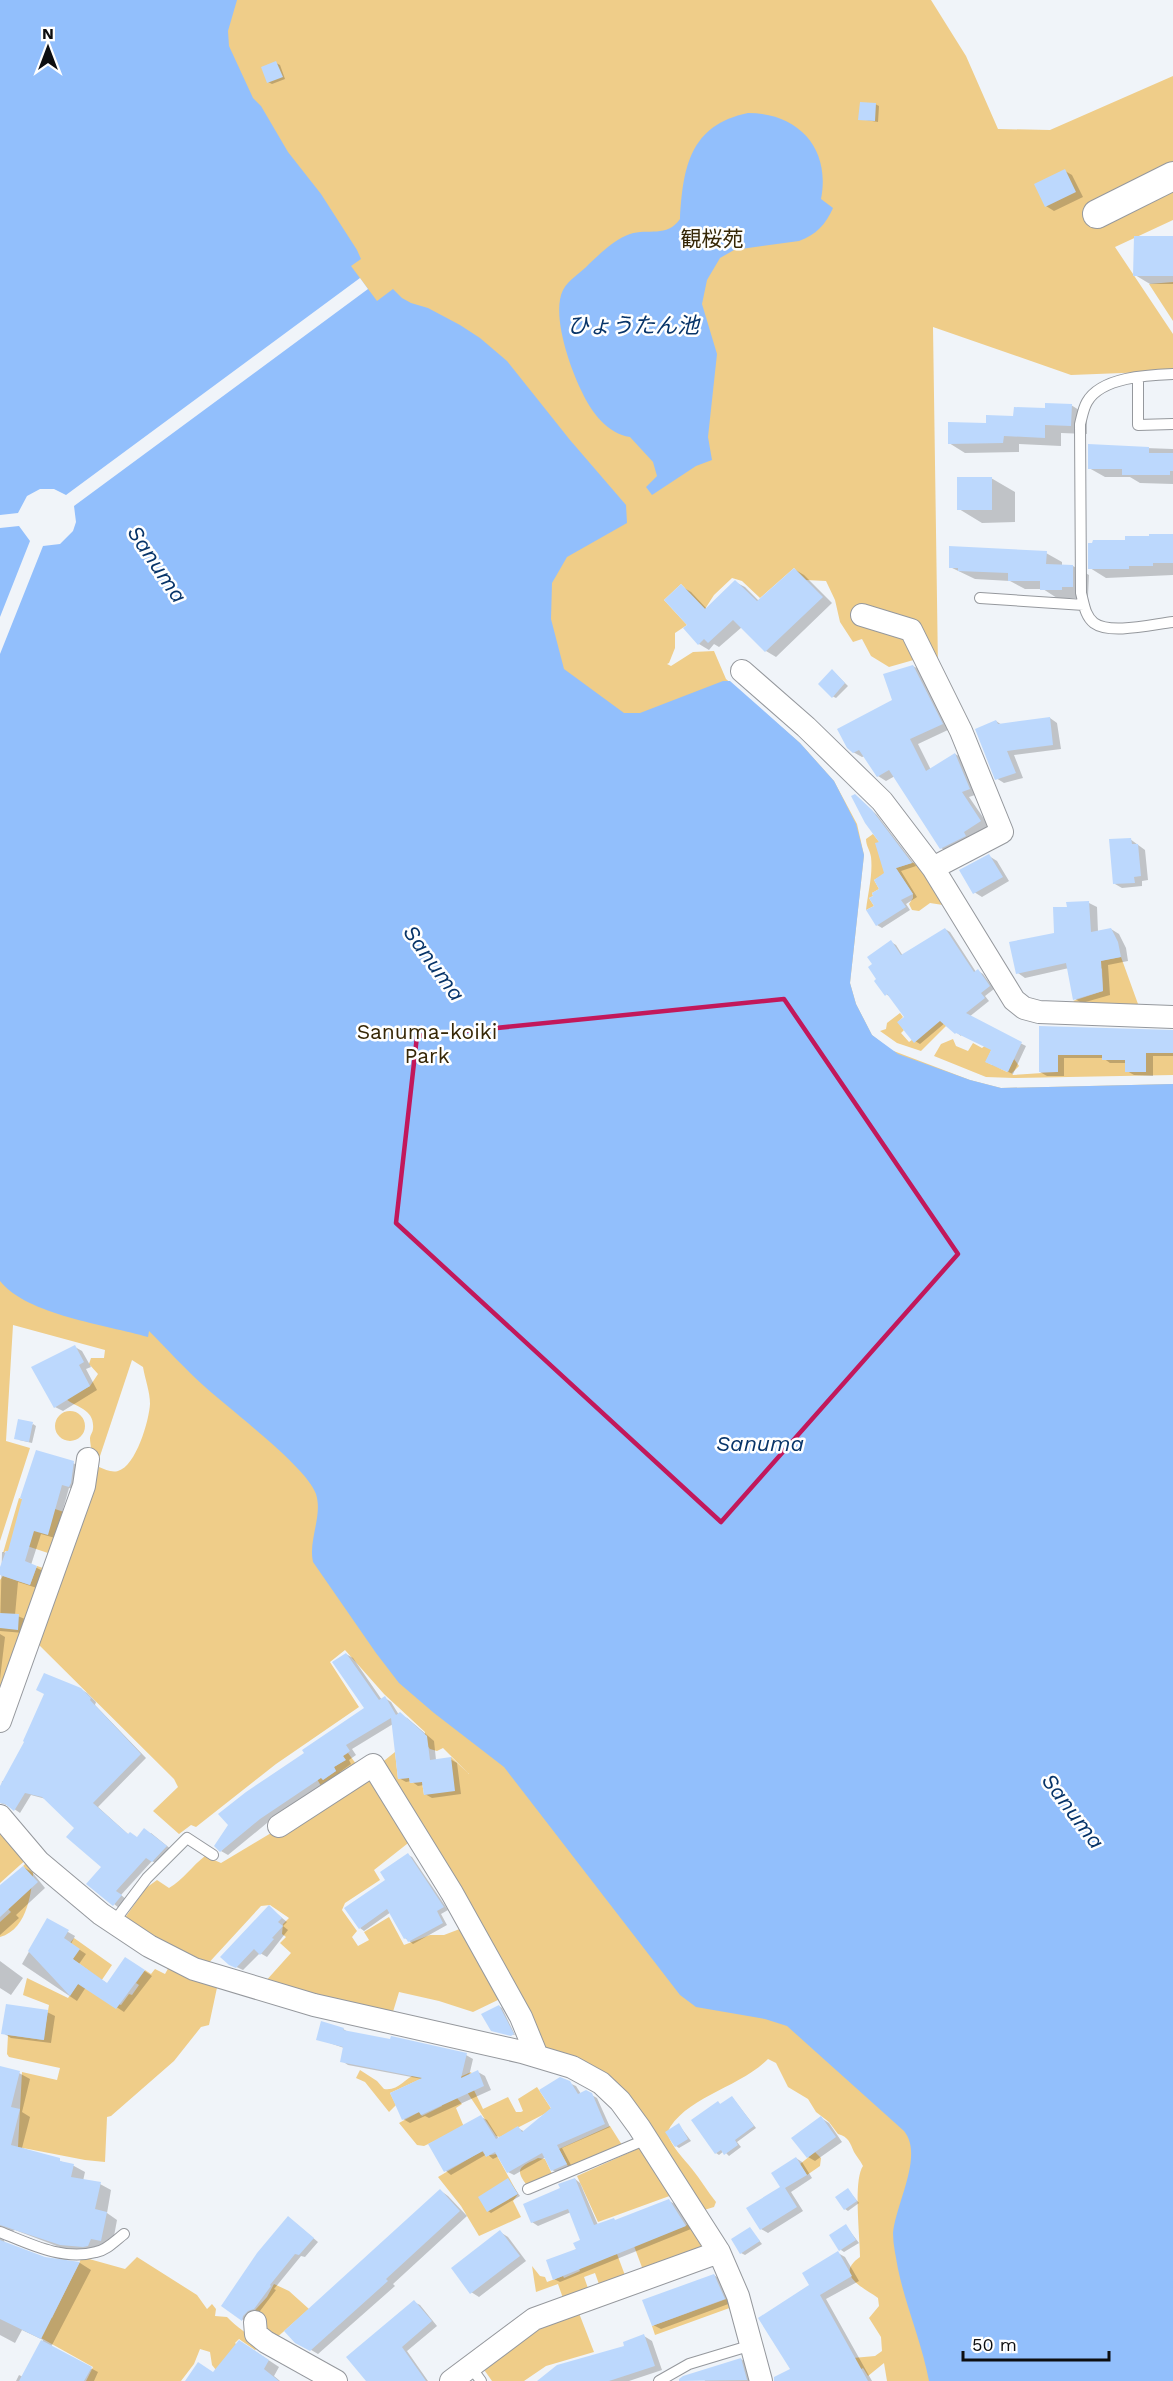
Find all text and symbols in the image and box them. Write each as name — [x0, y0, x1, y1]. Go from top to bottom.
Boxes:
north arrow — [18, 18, 78, 78]
text: N — [42, 24, 54, 43]
park label: 観桜苑 — [681, 226, 744, 251]
water label: ひょうたん池 — [567, 313, 701, 338]
water label: Sanuma — [122, 521, 192, 607]
water label: Sanuma — [398, 920, 470, 1006]
park label: Sanuma-koiki Park — [357, 1019, 497, 1068]
water label: Sanuma — [716, 1431, 804, 1456]
water label: Sanuma — [1037, 1768, 1109, 1854]
scale bar — [963, 2324, 1108, 2362]
text: 50 m — [972, 2334, 1017, 2355]

